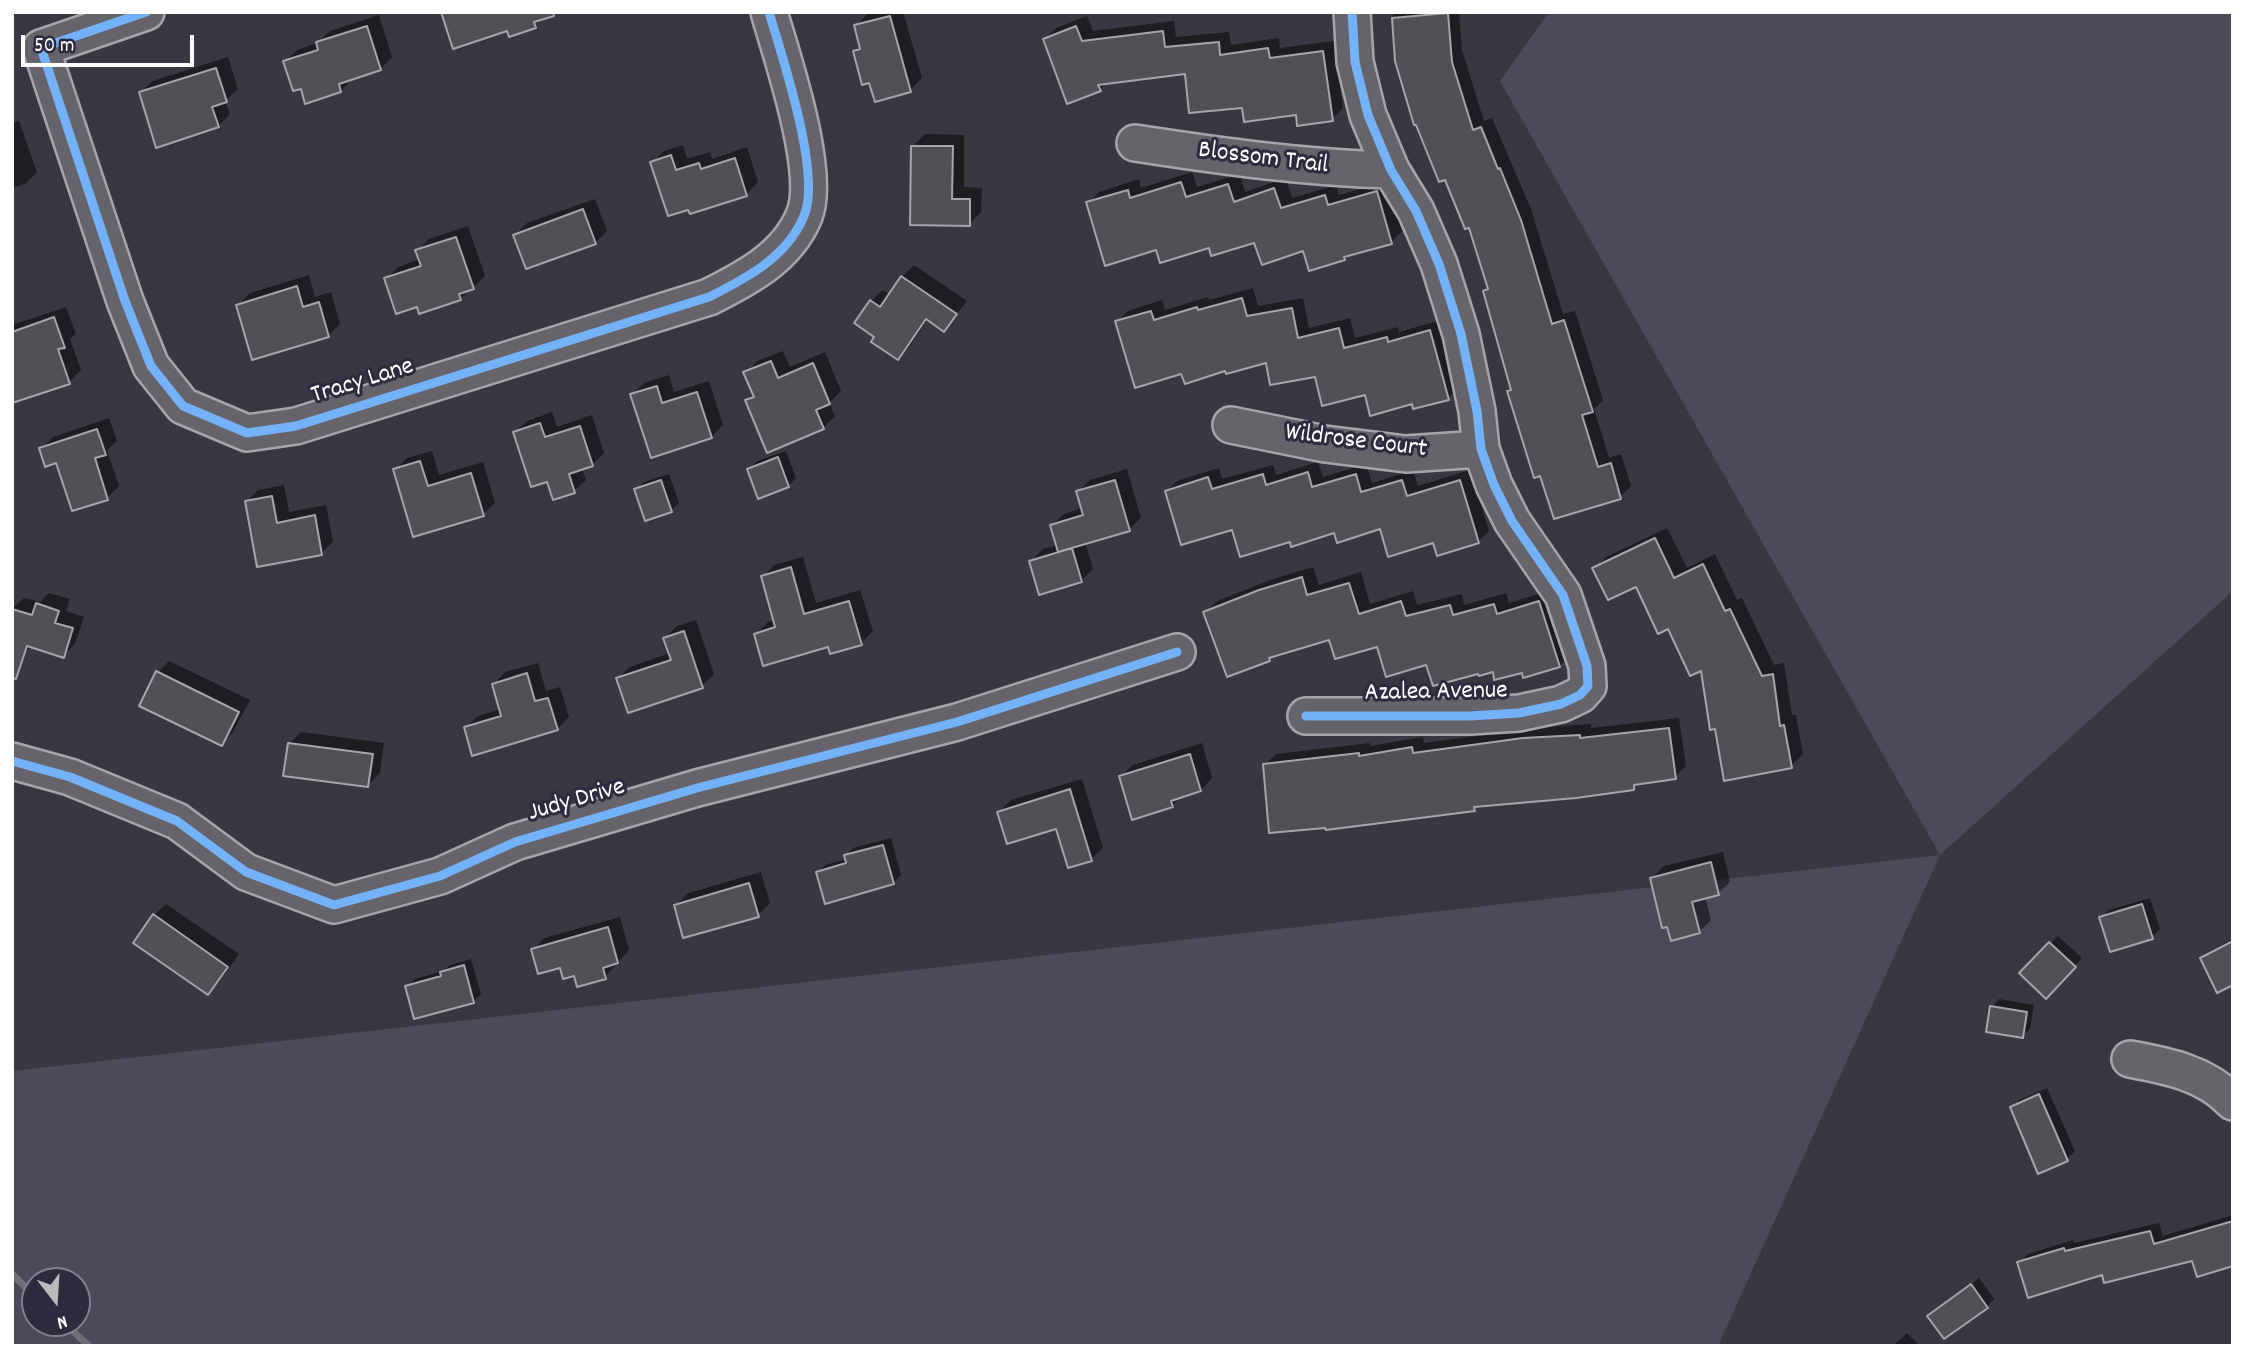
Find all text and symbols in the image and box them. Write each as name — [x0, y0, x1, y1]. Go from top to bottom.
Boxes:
scale bar — [24, 21, 198, 65]
text: 50 m — [34, 32, 74, 62]
street label: Blossom Trail — [1196, 137, 1330, 183]
street label: Tracy Lane — [308, 353, 418, 413]
street label: Wildrose Court — [1283, 419, 1429, 467]
street label: Azalea Avenue — [1364, 677, 1508, 711]
street label: Judy Drive — [525, 773, 629, 831]
north arrow — [21, 1267, 91, 1337]
text: N — [53, 1306, 70, 1335]

